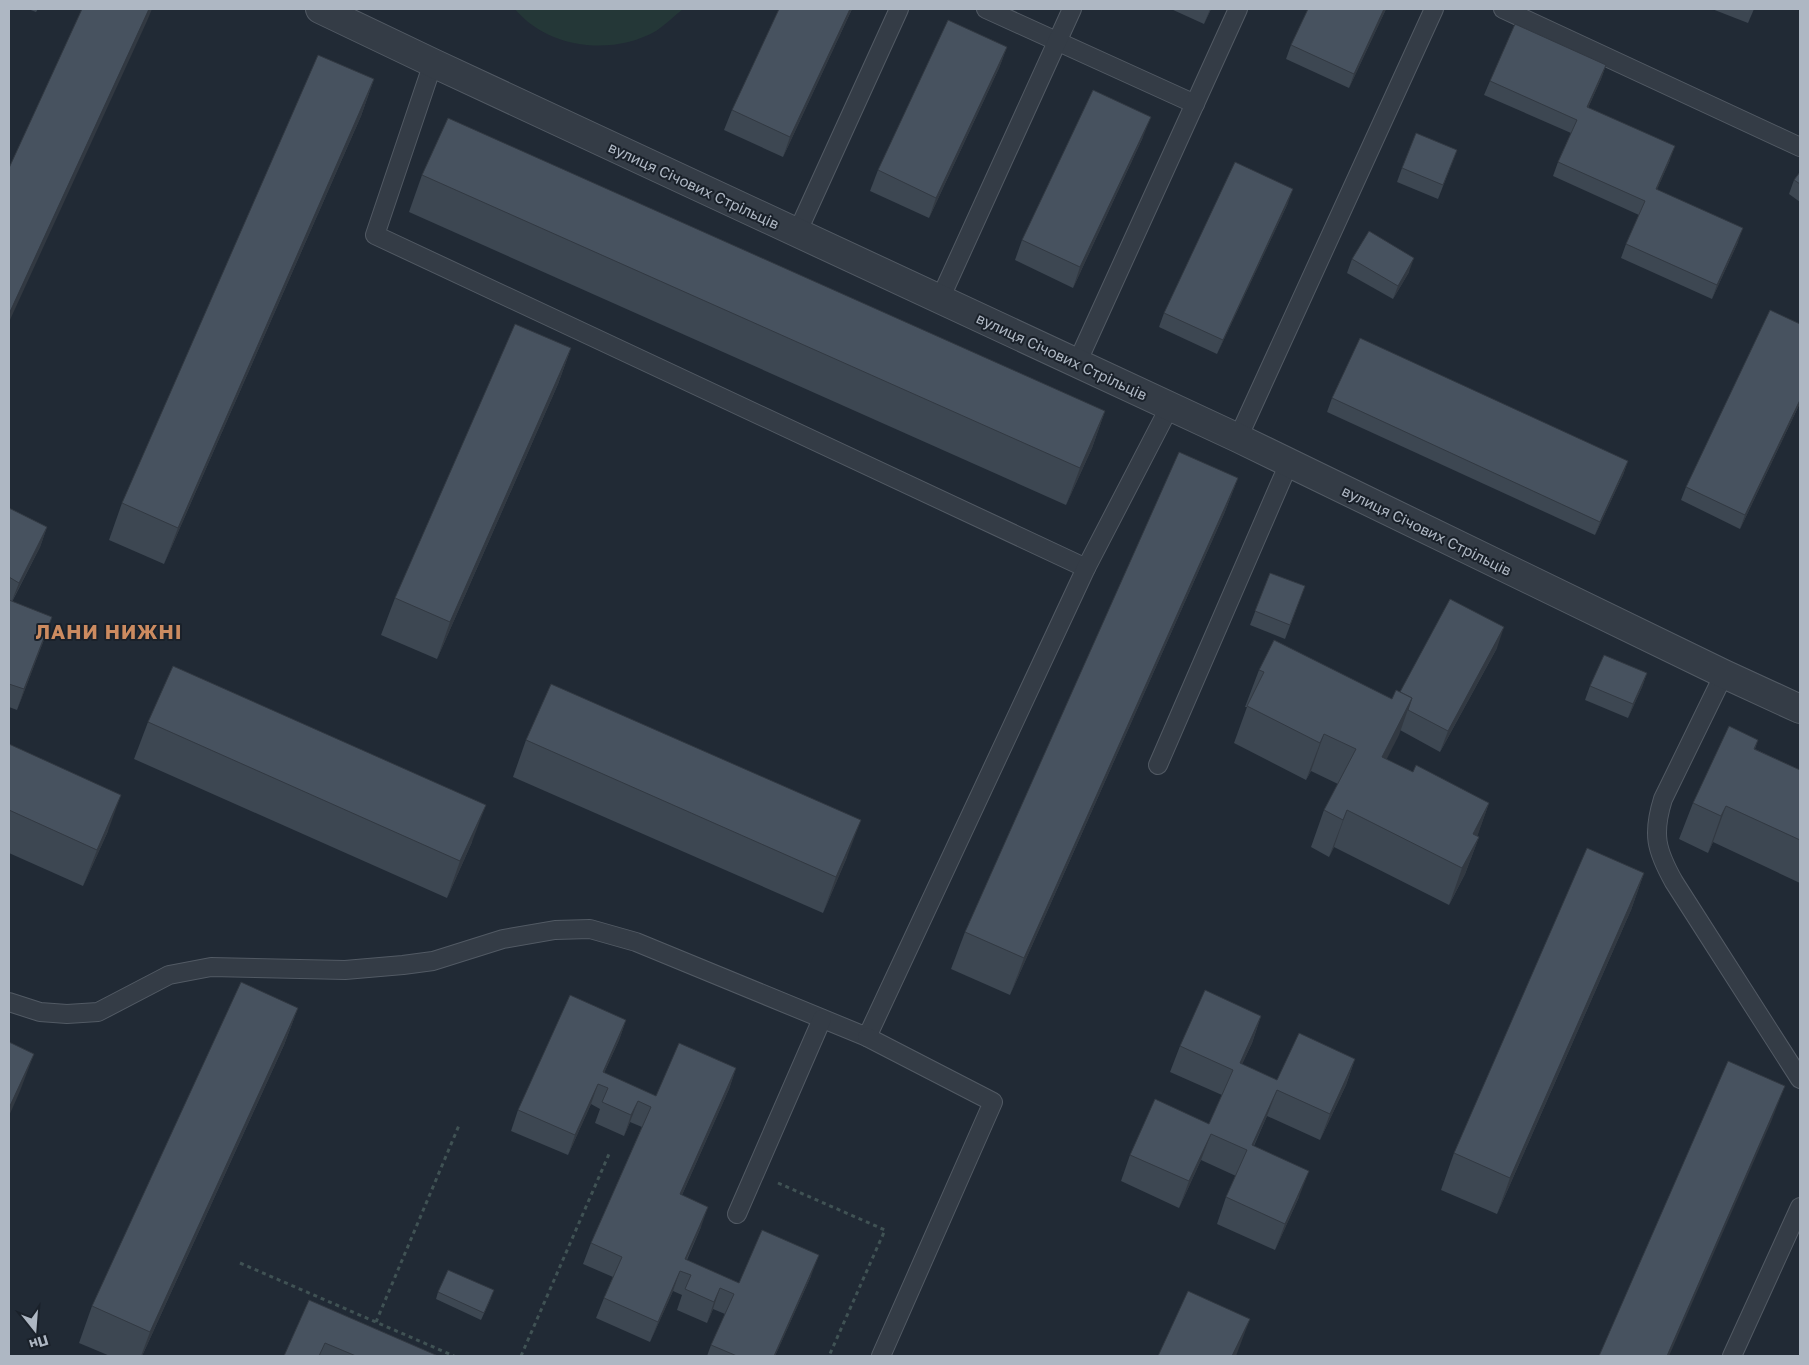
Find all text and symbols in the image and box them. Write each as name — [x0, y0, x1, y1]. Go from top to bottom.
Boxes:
street label: вулиця Січових Стрільців — [606, 137, 782, 233]
street label: вулиця Січових Стрільців — [974, 308, 1150, 404]
street label: вулиця Січових Стрільців — [1339, 481, 1515, 579]
district label: ЛАНИ НИЖНІ — [36, 619, 182, 643]
north arrow — [10, 1305, 60, 1355]
text: Пн — [27, 1332, 51, 1354]

